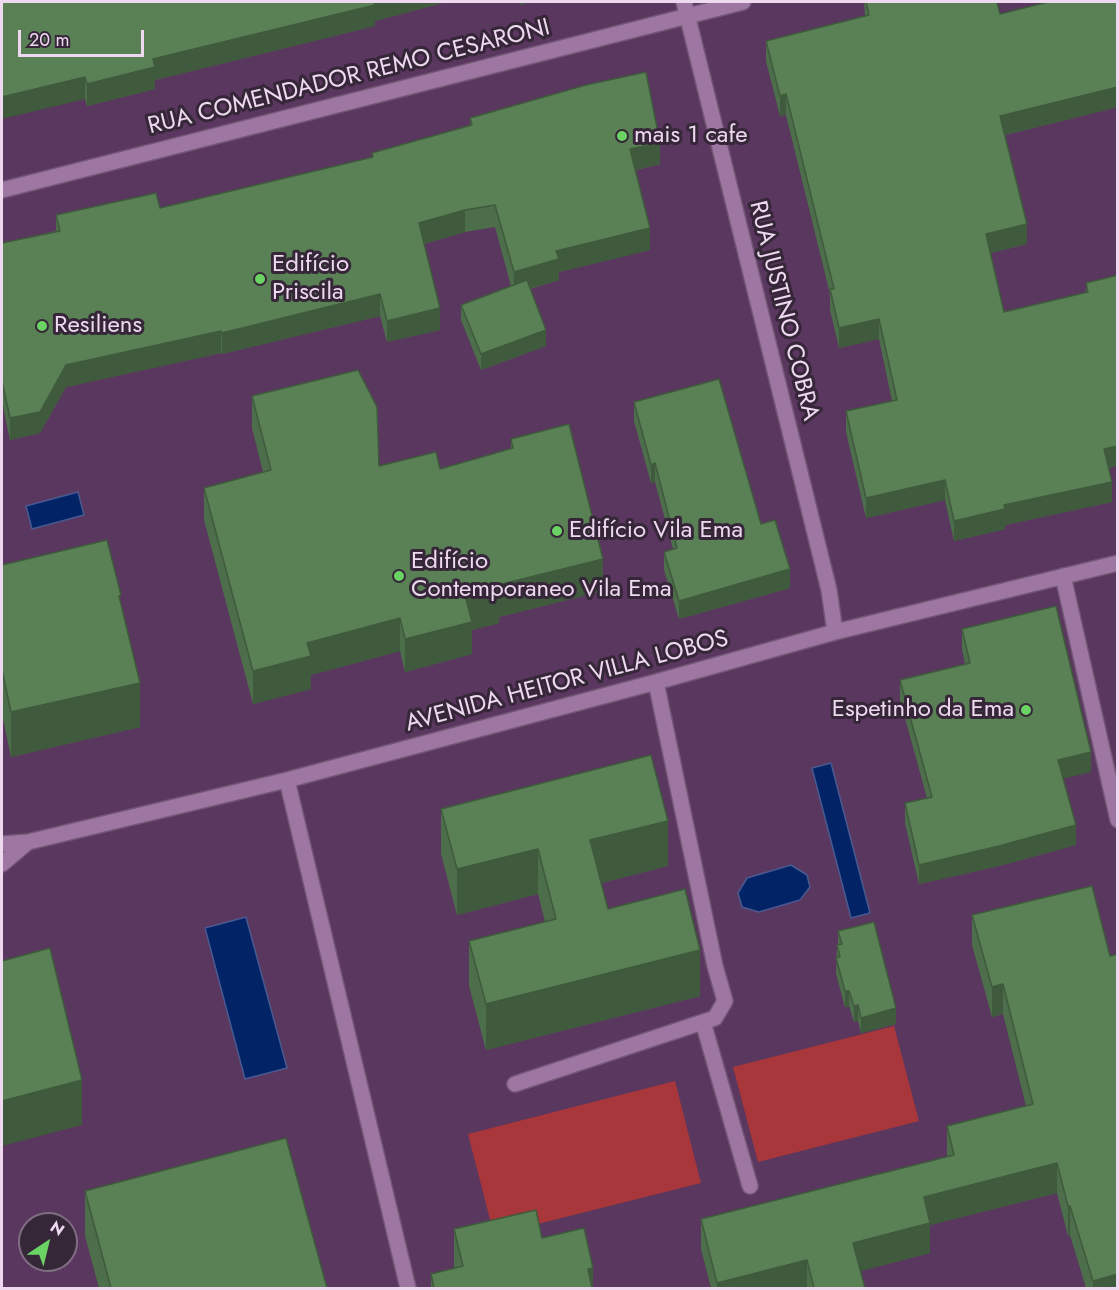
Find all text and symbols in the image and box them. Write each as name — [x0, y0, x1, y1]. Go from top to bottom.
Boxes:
street label: RUA COMENDADOR REMO CESARONI — [145, 14, 553, 142]
scale bar — [21, 18, 147, 56]
text: 20 m — [29, 27, 69, 53]
place label: mais 1 cafe — [634, 122, 748, 150]
marker: mais 1 cafe — [615, 129, 629, 143]
street label: RUA JUSTINO COBRA — [742, 198, 824, 424]
place label: Edifício Priscila — [272, 251, 349, 307]
marker: Edifício Priscila — [253, 272, 267, 286]
place label: Resiliens — [54, 312, 142, 340]
marker: Resiliens — [35, 319, 49, 333]
place label: Edifício Vila Ema — [569, 517, 743, 545]
marker: Edifício Vila Ema — [550, 524, 564, 538]
place label: Edifício Contemporaneo Vila Ema — [411, 548, 672, 604]
marker: Edifício Contemporaneo Vila Ema — [392, 569, 406, 583]
street label: AVENIDA HEITOR VILLA LOBOS — [402, 625, 732, 739]
place label: Espetinho da Ema — [832, 696, 1014, 724]
marker: Espetinho da Ema — [1019, 703, 1033, 717]
north arrow — [18, 1212, 78, 1272]
text: N — [46, 1215, 69, 1242]

